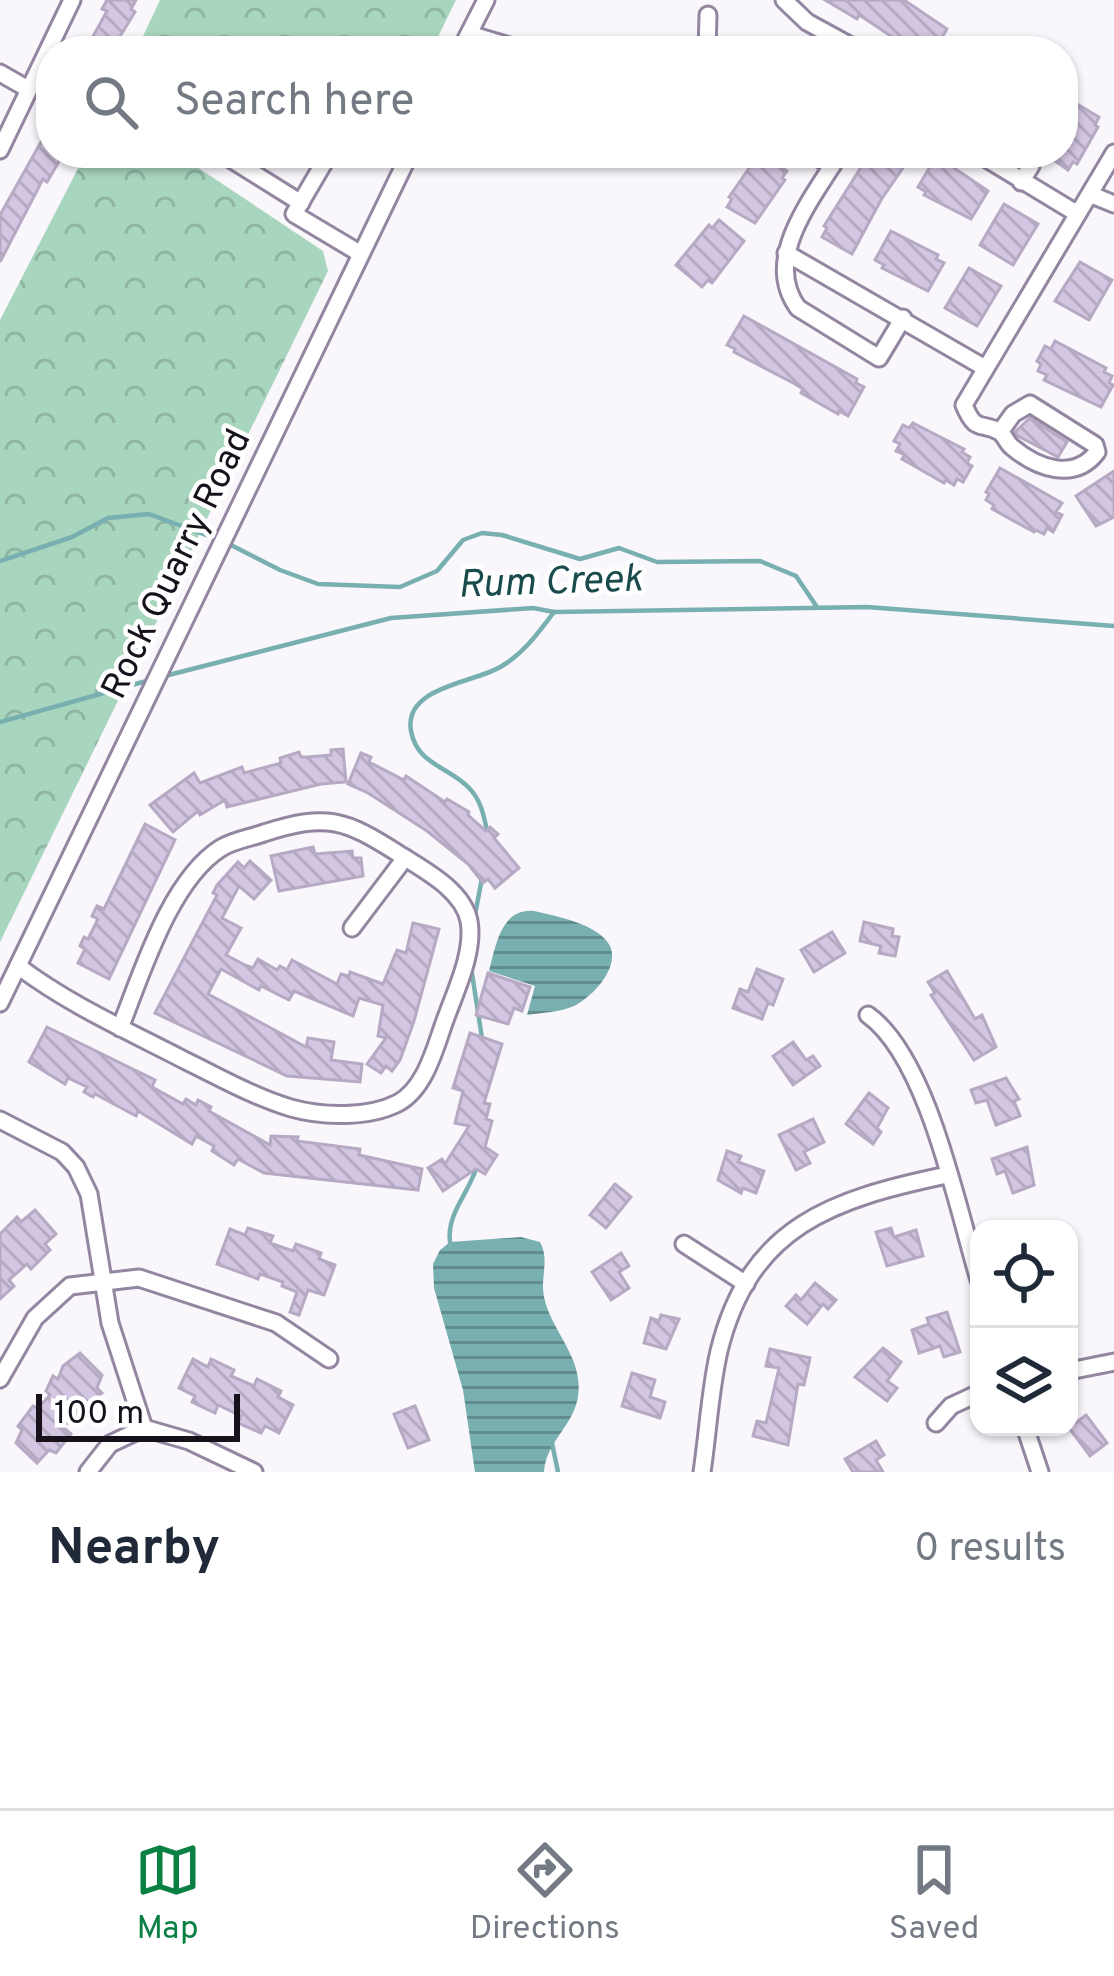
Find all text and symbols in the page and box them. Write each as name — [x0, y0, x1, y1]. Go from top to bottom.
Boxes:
search box — [36, 36, 1078, 168]
icon: search — [78, 69, 144, 135]
text: Search here — [174, 74, 414, 131]
street label: Rock Quarry Road — [93, 423, 263, 707]
water label: Rum Creek — [457, 556, 644, 612]
map controls — [970, 1220, 1078, 1436]
button: locate — [970, 1220, 1078, 1328]
button: layers — [970, 1328, 1078, 1436]
scale bar — [36, 1388, 240, 1441]
text: 100 m — [54, 1394, 144, 1436]
text: Nearby — [48, 1518, 220, 1583]
text: 0 results — [914, 1526, 1066, 1575]
tab: Map — [135, 1837, 201, 1951]
tab: Directions — [470, 1837, 620, 1951]
tab: Saved — [889, 1837, 979, 1951]

